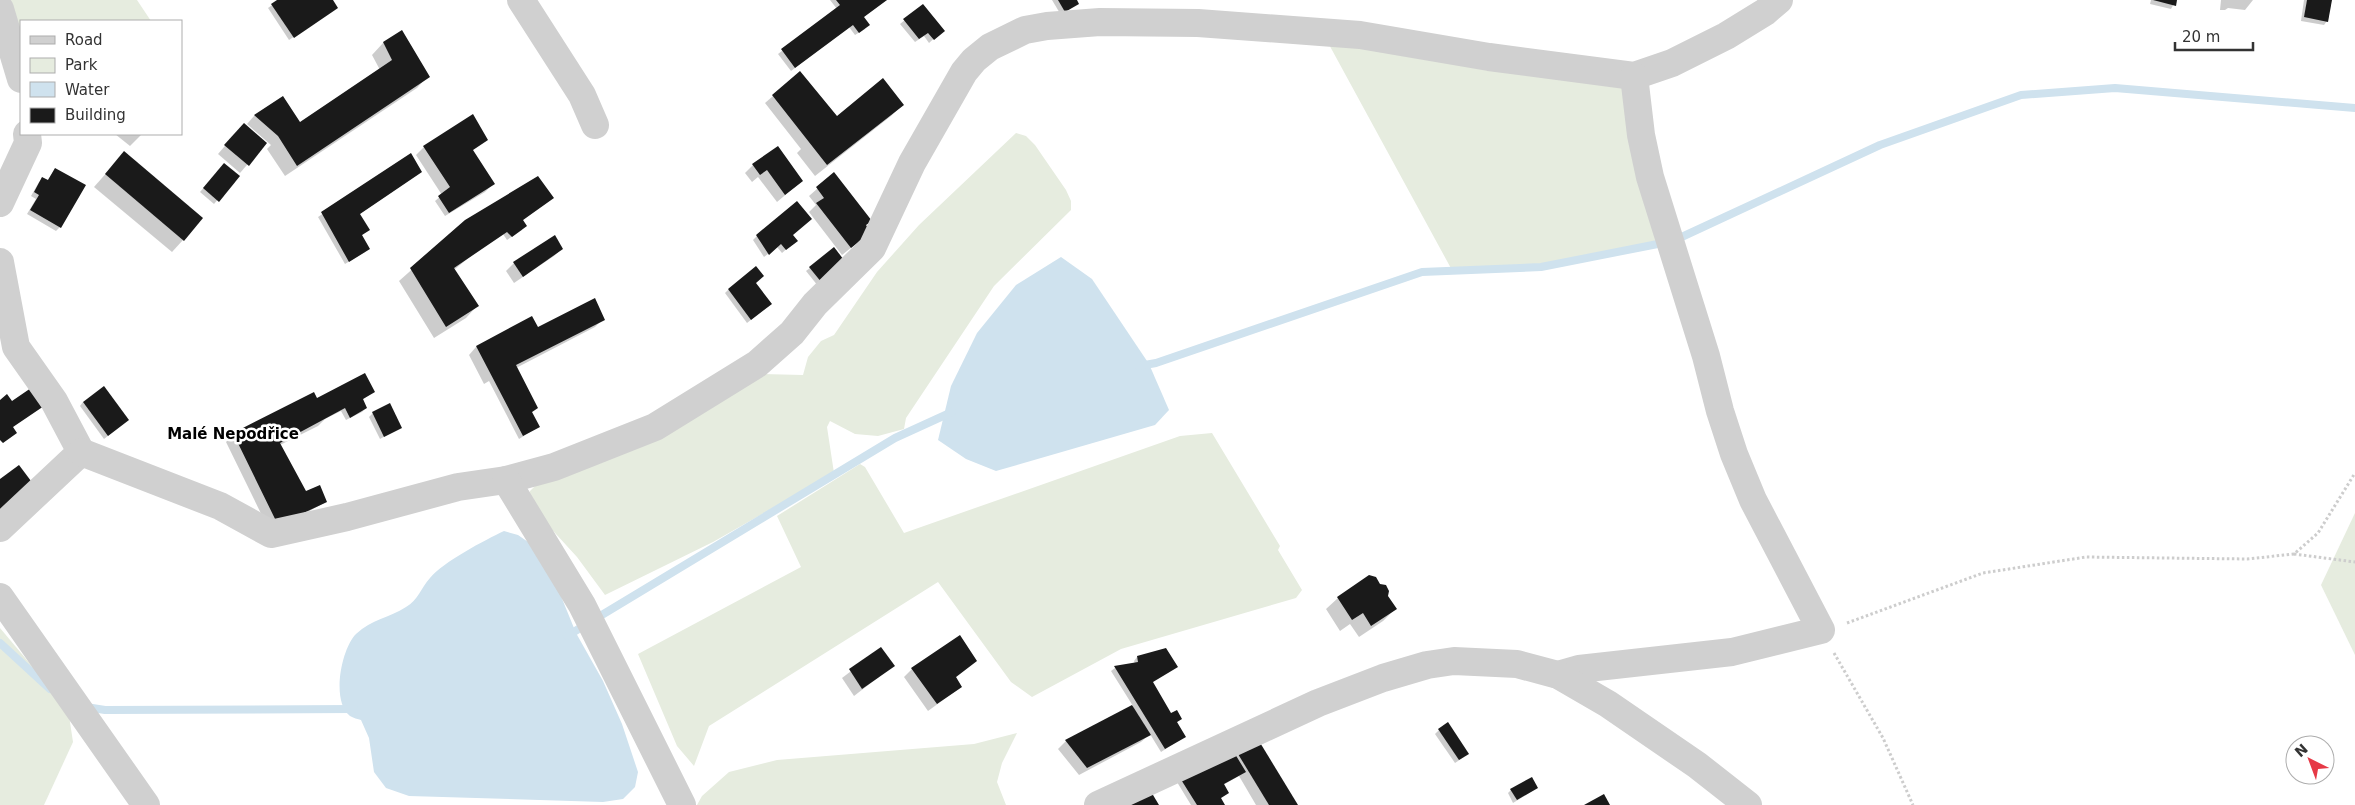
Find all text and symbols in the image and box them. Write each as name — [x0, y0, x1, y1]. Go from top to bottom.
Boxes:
legend — [20, 20, 182, 135]
scale bar — [2175, 20, 2252, 52]
text: 20 m — [2182, 28, 2220, 46]
text: Road — [65, 31, 103, 49]
text: Park — [65, 56, 98, 74]
text: Water — [65, 81, 110, 99]
text: Building — [65, 106, 126, 124]
district label: Malé Nepodřice — [167, 425, 299, 443]
north arrow — [2285, 735, 2335, 785]
text: N — [2292, 740, 2311, 760]

